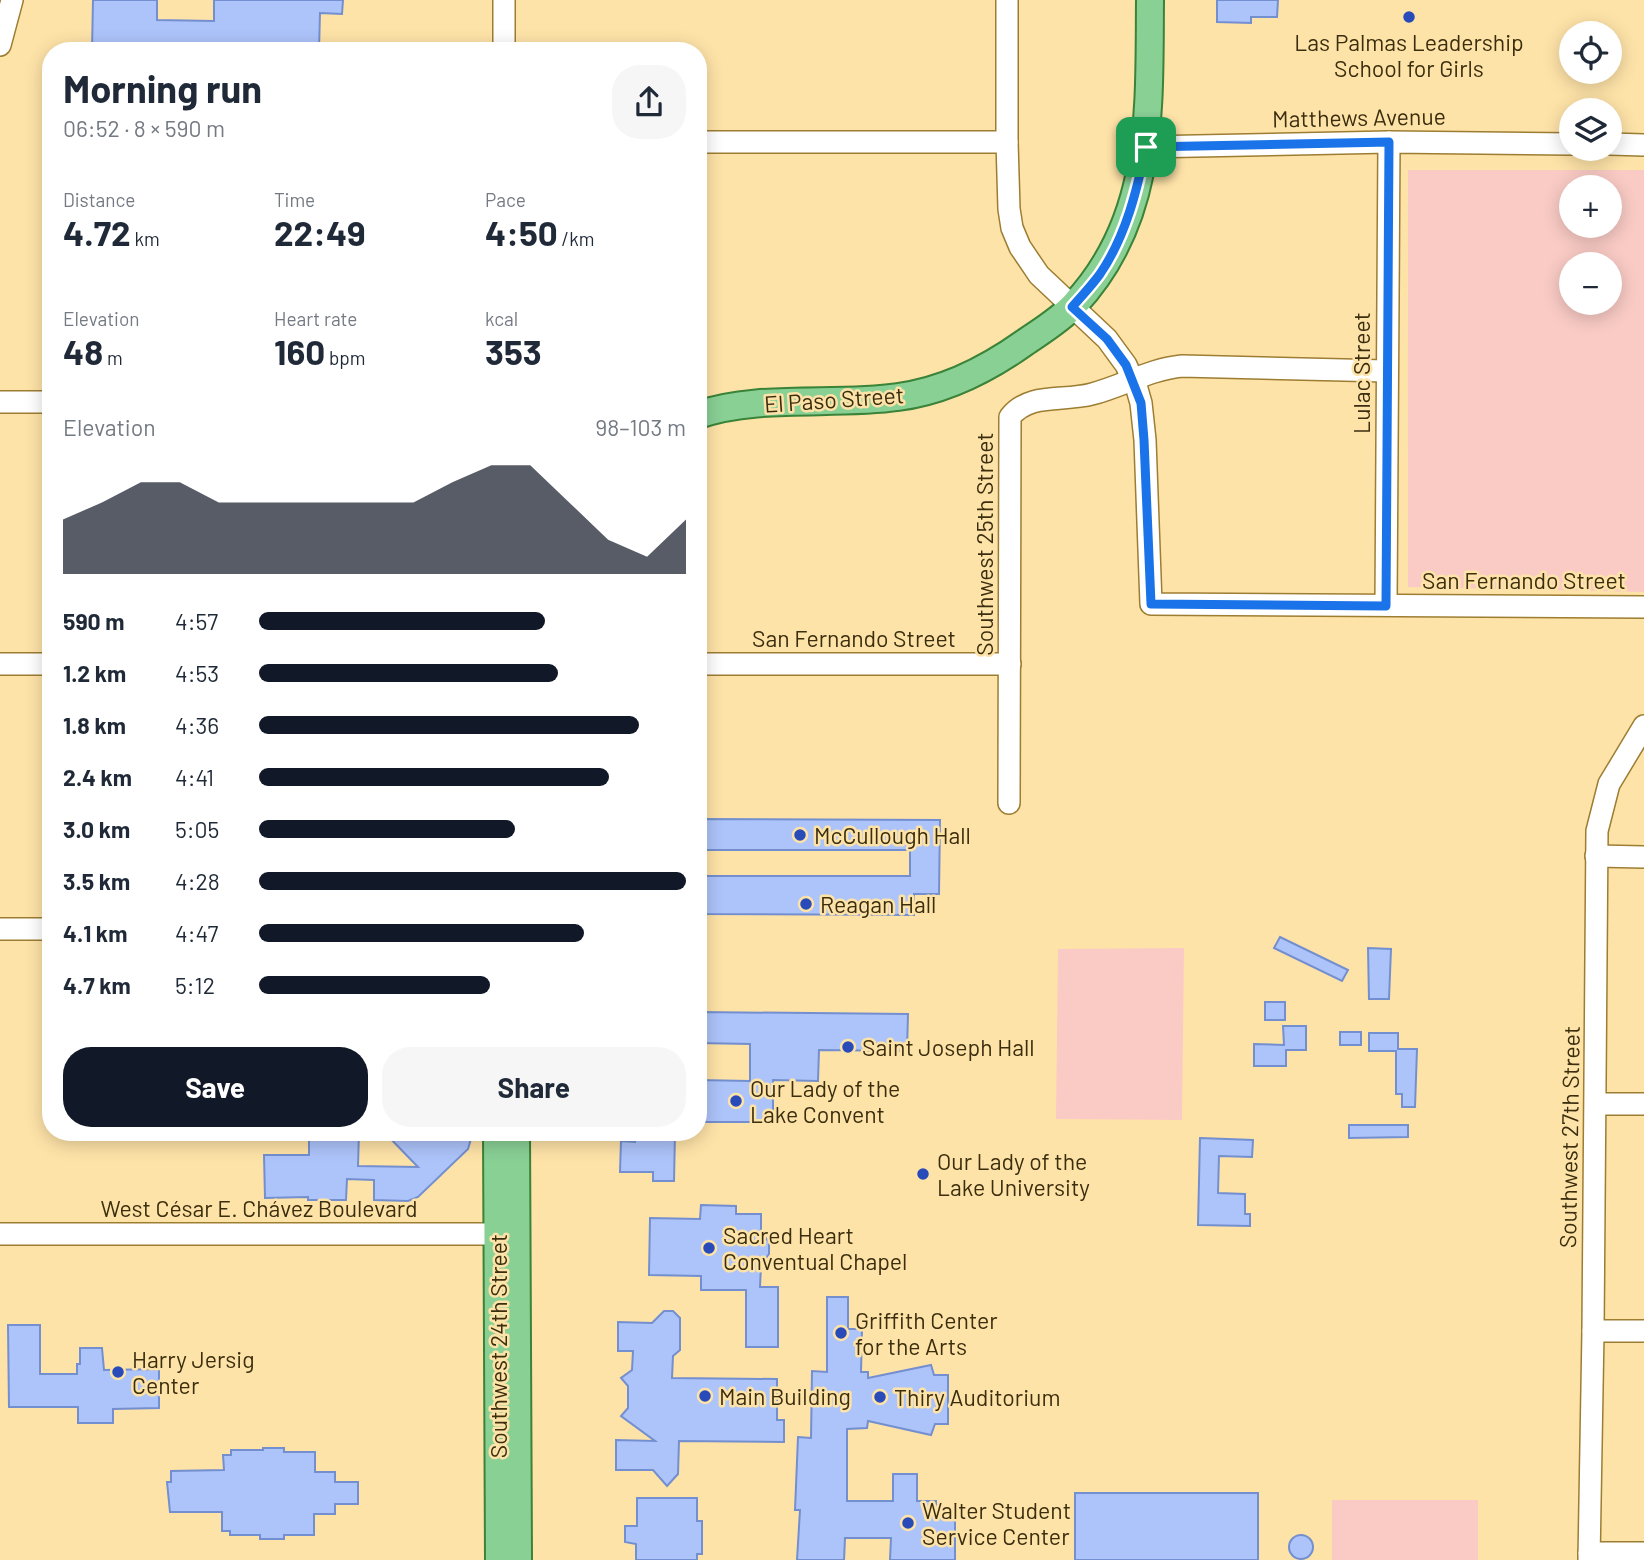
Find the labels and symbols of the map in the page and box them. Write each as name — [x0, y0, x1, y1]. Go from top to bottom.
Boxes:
marker: Las Palmas Leadership School for Girls — [1401, 9, 1417, 25]
place label: Las Palmas Leadership School for Girls — [1294, 28, 1524, 82]
street label: Matthews Avenue — [1272, 101, 1446, 133]
pin — [1116, 117, 1176, 177]
street label: Lulac Street — [1347, 312, 1375, 434]
street label: El Paso Street — [763, 380, 905, 418]
street label: Southwest 25th Street — [970, 432, 998, 656]
street label: San Fernando Street — [1422, 566, 1626, 594]
street label: San Fernando Street — [752, 624, 956, 652]
place label: McCullough Hall — [814, 821, 971, 849]
marker: McCullough Hall — [792, 827, 808, 843]
place label: Reagan Hall — [820, 890, 936, 918]
marker: Reagan Hall — [798, 896, 814, 912]
street label: Southwest 27th Street — [1553, 1026, 1585, 1248]
place label: Saint Joseph Hall — [862, 1033, 1035, 1061]
marker: Saint Joseph Hall — [840, 1039, 856, 1055]
place label: Our Lady of the Lake Convent — [750, 1074, 900, 1128]
marker: Our Lady of the Lake Convent — [728, 1093, 744, 1109]
place label: Our Lady of the Lake University — [937, 1147, 1090, 1201]
marker: Our Lady of the Lake University — [915, 1166, 931, 1182]
street label: West César E. Chávez Boulevard — [100, 1194, 418, 1222]
place label: Sacred Heart Conventual Chapel — [723, 1221, 907, 1275]
street label: Southwest 24th Street — [484, 1234, 512, 1458]
marker: Sacred Heart Conventual Chapel — [701, 1240, 717, 1256]
place label: Griffith Center for the Arts — [855, 1306, 998, 1360]
marker: Griffith Center for the Arts — [833, 1325, 849, 1341]
place label: Harry Jersig Center — [132, 1345, 254, 1399]
marker: Harry Jersig Center — [110, 1364, 126, 1380]
place label: Main Building — [719, 1382, 851, 1410]
place label: Thiry Auditorium — [894, 1383, 1060, 1411]
marker: Main Building — [697, 1388, 713, 1404]
marker: Thiry Auditorium — [872, 1389, 888, 1405]
place label: Walter Student Service Center — [922, 1496, 1071, 1550]
marker: Walter Student Service Center — [900, 1515, 916, 1531]

